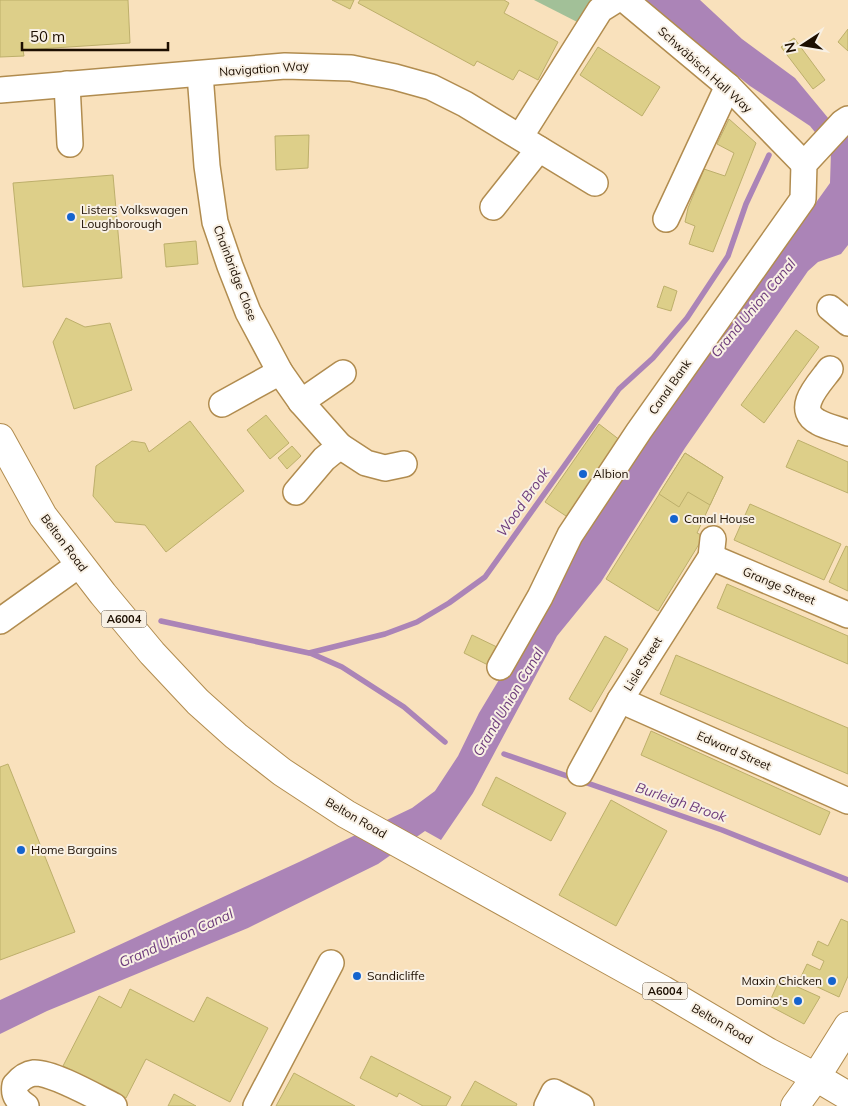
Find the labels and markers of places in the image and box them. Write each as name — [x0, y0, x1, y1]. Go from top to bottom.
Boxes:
place label: Listers Volkswagen Loughborough — [81, 202, 188, 231]
marker: Listers Volkswagen Loughborough — [65, 211, 77, 223]
place label: Albion — [593, 466, 629, 481]
marker: Albion — [577, 468, 589, 480]
place label: Canal House — [684, 511, 755, 526]
marker: Canal House — [668, 513, 680, 525]
place label: Home Bargains — [31, 842, 117, 857]
marker: Home Bargains — [15, 844, 27, 856]
place label: Sandicliffe — [367, 968, 425, 983]
marker: Sandicliffe — [351, 970, 363, 982]
place label: Maxin Chicken — [741, 973, 822, 988]
marker: Maxin Chicken — [826, 975, 838, 987]
place label: Domino's — [736, 993, 788, 1008]
marker: Domino's — [792, 995, 804, 1007]

